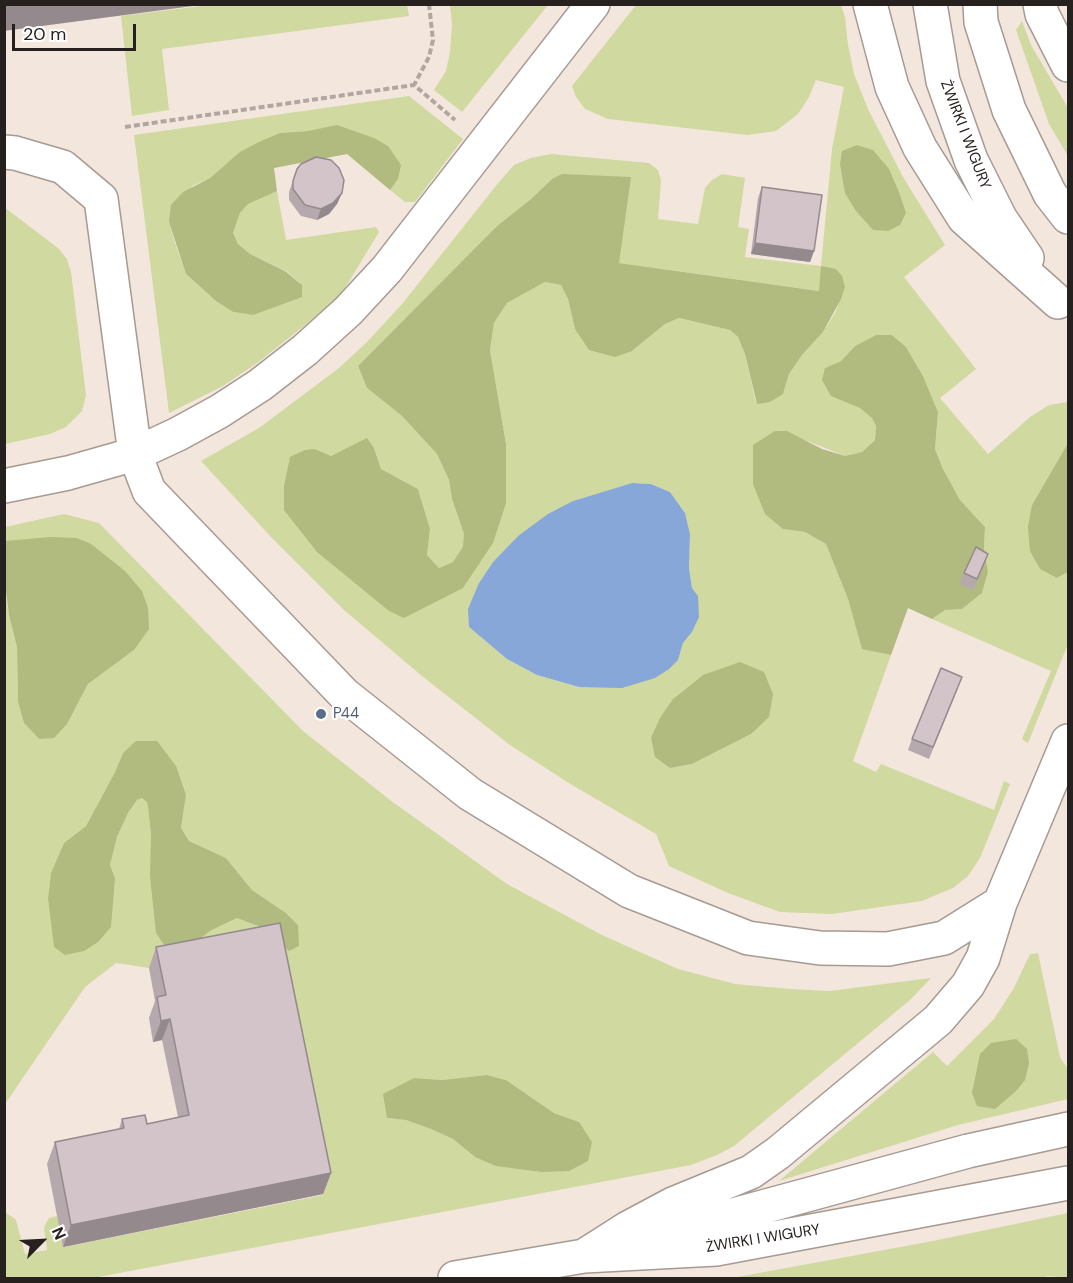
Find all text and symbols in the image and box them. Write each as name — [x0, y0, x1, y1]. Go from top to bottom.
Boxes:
scale bar — [15, 12, 140, 50]
text: 20 m — [23, 22, 66, 46]
street label: ŻWIRKI I WIGURY — [936, 78, 994, 192]
place label: P44 — [333, 705, 359, 723]
marker: P44 — [314, 707, 328, 721]
north arrow — [12, 1211, 72, 1271]
street label: ŻWIRKI I WIGURY — [705, 1221, 821, 1257]
text: N — [47, 1224, 71, 1243]

